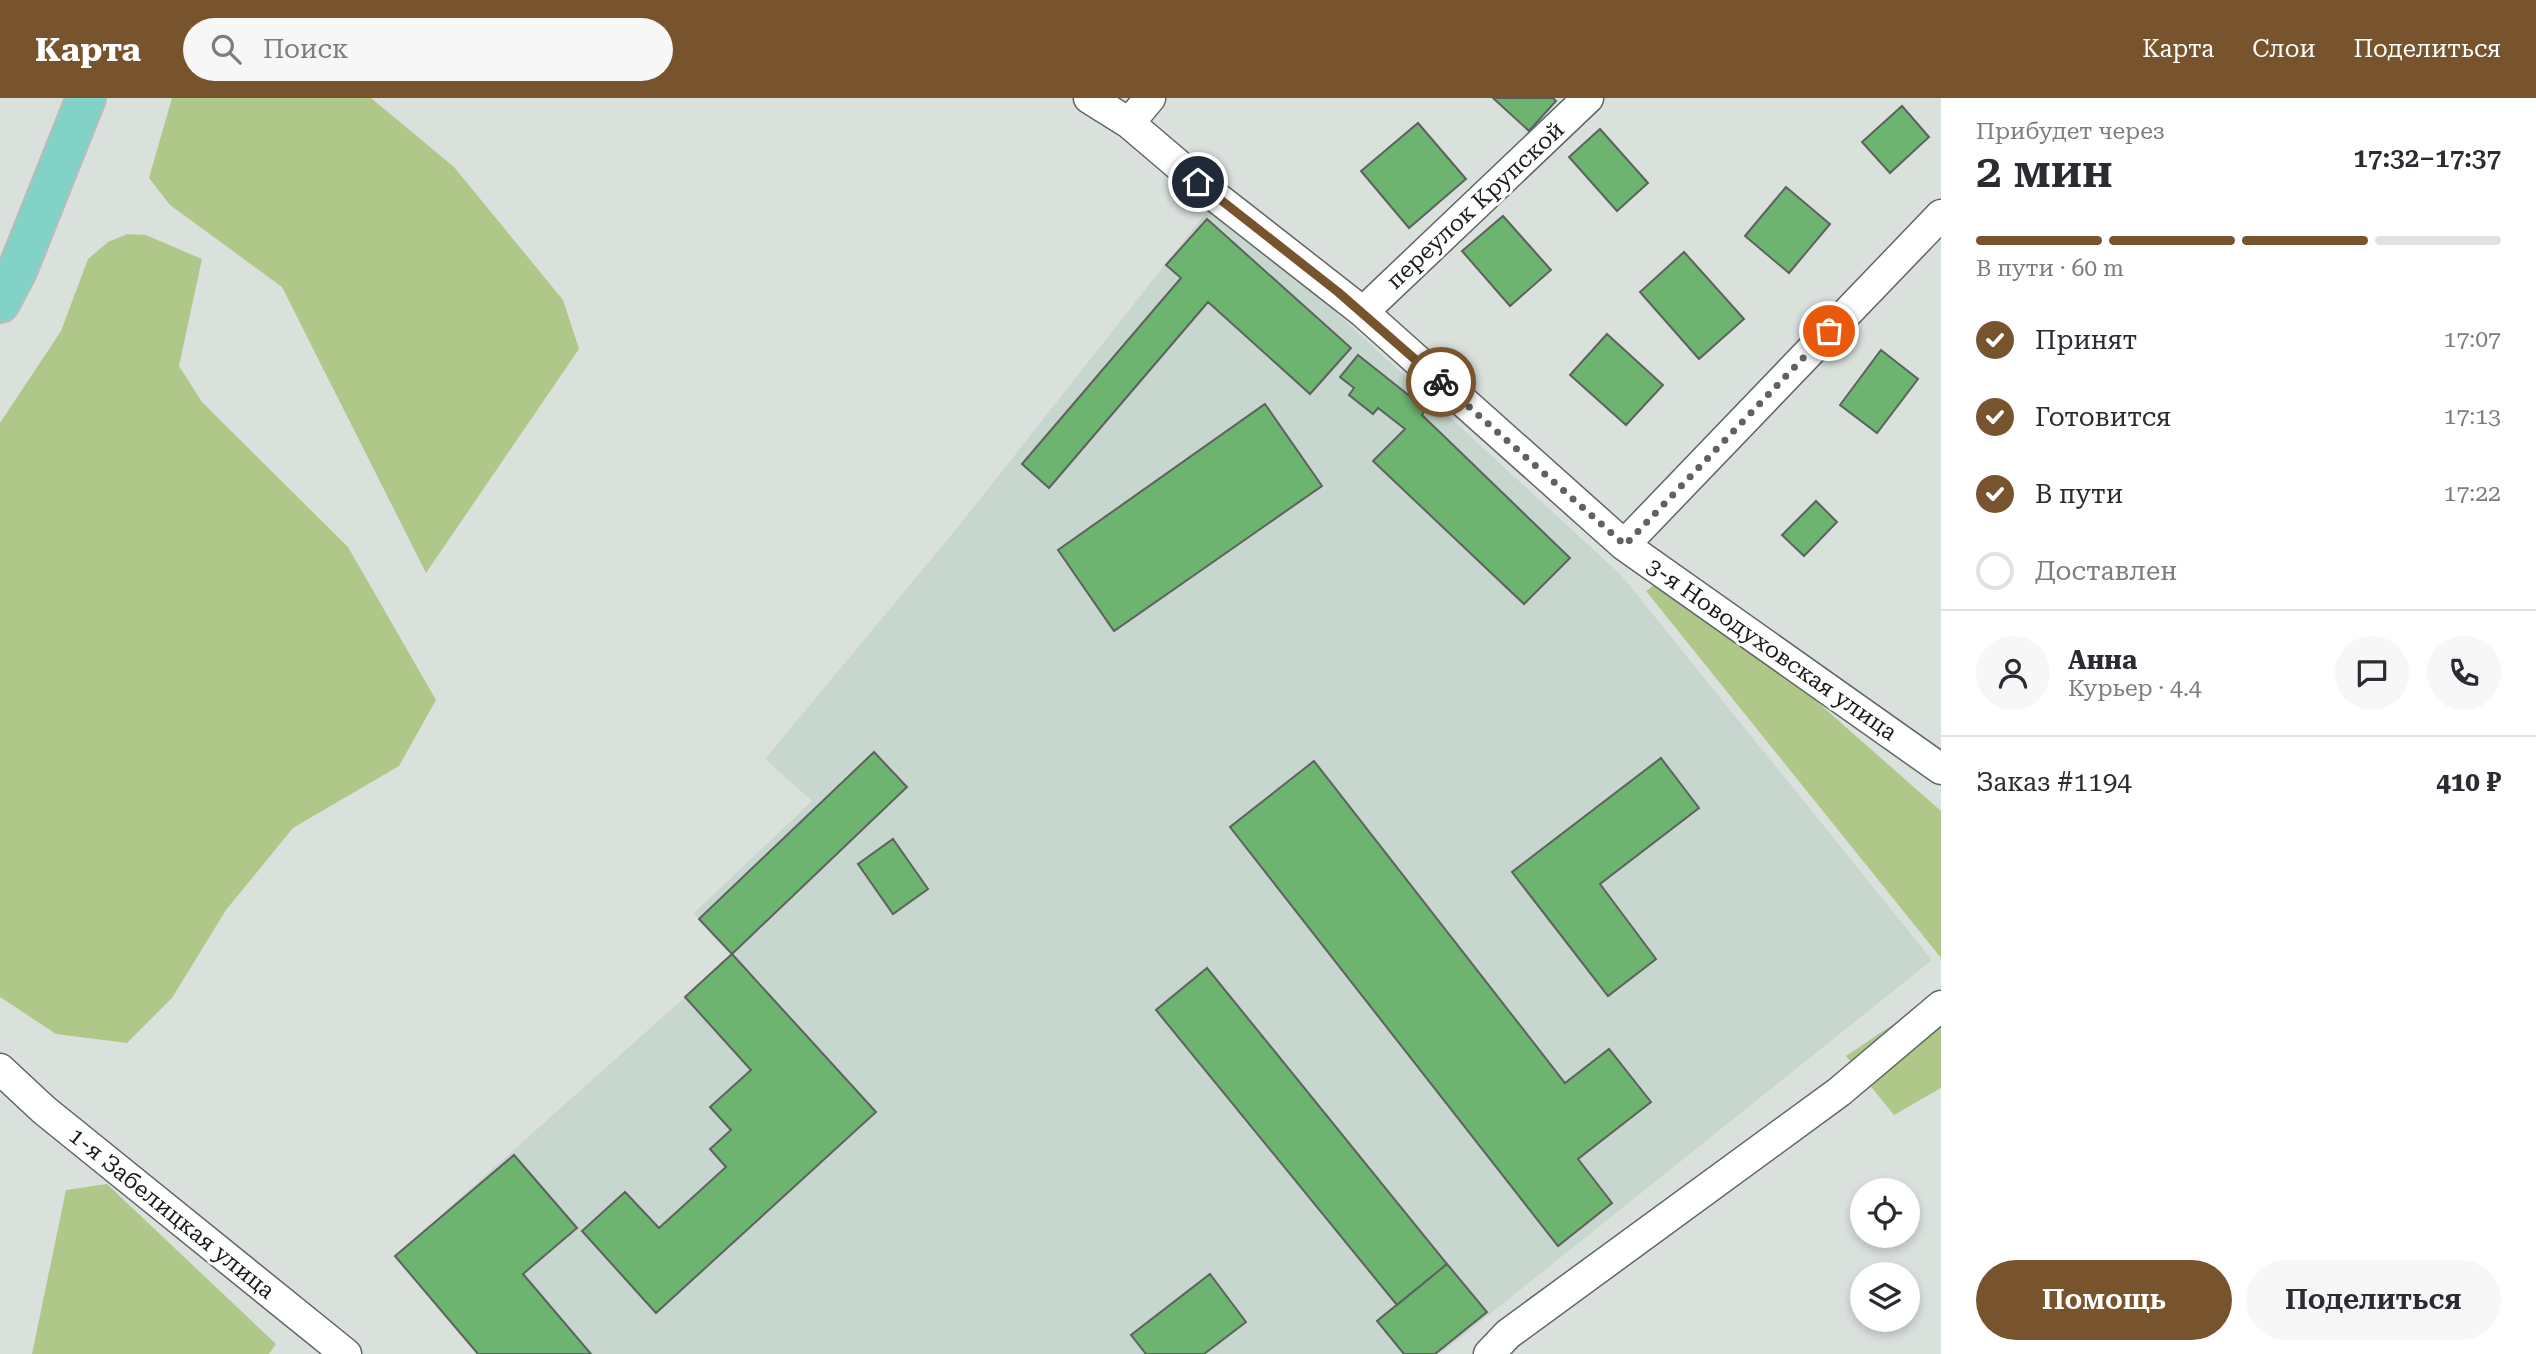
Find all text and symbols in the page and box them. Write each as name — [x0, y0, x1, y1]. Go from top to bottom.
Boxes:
search box — [183, 18, 673, 81]
text: Карта — [35, 30, 141, 69]
icon: search — [207, 30, 245, 68]
text: Поиск — [263, 34, 349, 64]
text: Карта — [2142, 35, 2214, 63]
text: Слои — [2252, 35, 2315, 63]
text: Поделиться — [2353, 35, 2501, 63]
street label: переулок Крупской — [1381, 116, 1570, 295]
text: Прибудет через — [1976, 118, 2165, 145]
text: 17:32–17:37 — [2353, 143, 2501, 173]
text: 2 мин — [1976, 144, 2113, 198]
pin — [1168, 152, 1228, 212]
icon: home — [1179, 163, 1217, 201]
text: В пути · 60 m — [1976, 255, 2124, 282]
pin — [1799, 301, 1859, 361]
icon: bag — [1810, 312, 1848, 350]
icon: check — [1976, 321, 2014, 359]
text: Принят — [2035, 325, 2137, 355]
text: 17:07 — [2444, 326, 2501, 353]
courier — [1406, 347, 1476, 417]
icon: bike — [1422, 363, 1460, 401]
icon: check — [1976, 398, 2014, 436]
text: Готовится — [2035, 402, 2171, 432]
text: 17:13 — [2444, 403, 2501, 430]
icon: check — [1976, 475, 2014, 513]
text: В пути — [2035, 479, 2123, 509]
text: 17:22 — [2444, 480, 2501, 507]
street label: 3-я Новодуховская улица — [1641, 553, 1902, 747]
text: Доставлен — [2035, 556, 2177, 586]
button: person — [1976, 636, 2050, 710]
button: chat — [2335, 636, 2409, 710]
button: phone — [2427, 636, 2501, 710]
text: Анна — [2068, 645, 2137, 675]
text: Курьер · 4.4 — [2068, 675, 2202, 702]
text: Заказ #1194 — [1976, 767, 2132, 797]
text: 410 ₽ — [2436, 767, 2501, 797]
street label: 1-я Забелицкая улица — [63, 1122, 280, 1305]
map controls — [1850, 1178, 1920, 1332]
button: locate — [1850, 1178, 1920, 1248]
button: Помощь — [1976, 1260, 2232, 1340]
button: Поделиться — [2246, 1260, 2501, 1340]
button: layers — [1850, 1262, 1920, 1332]

